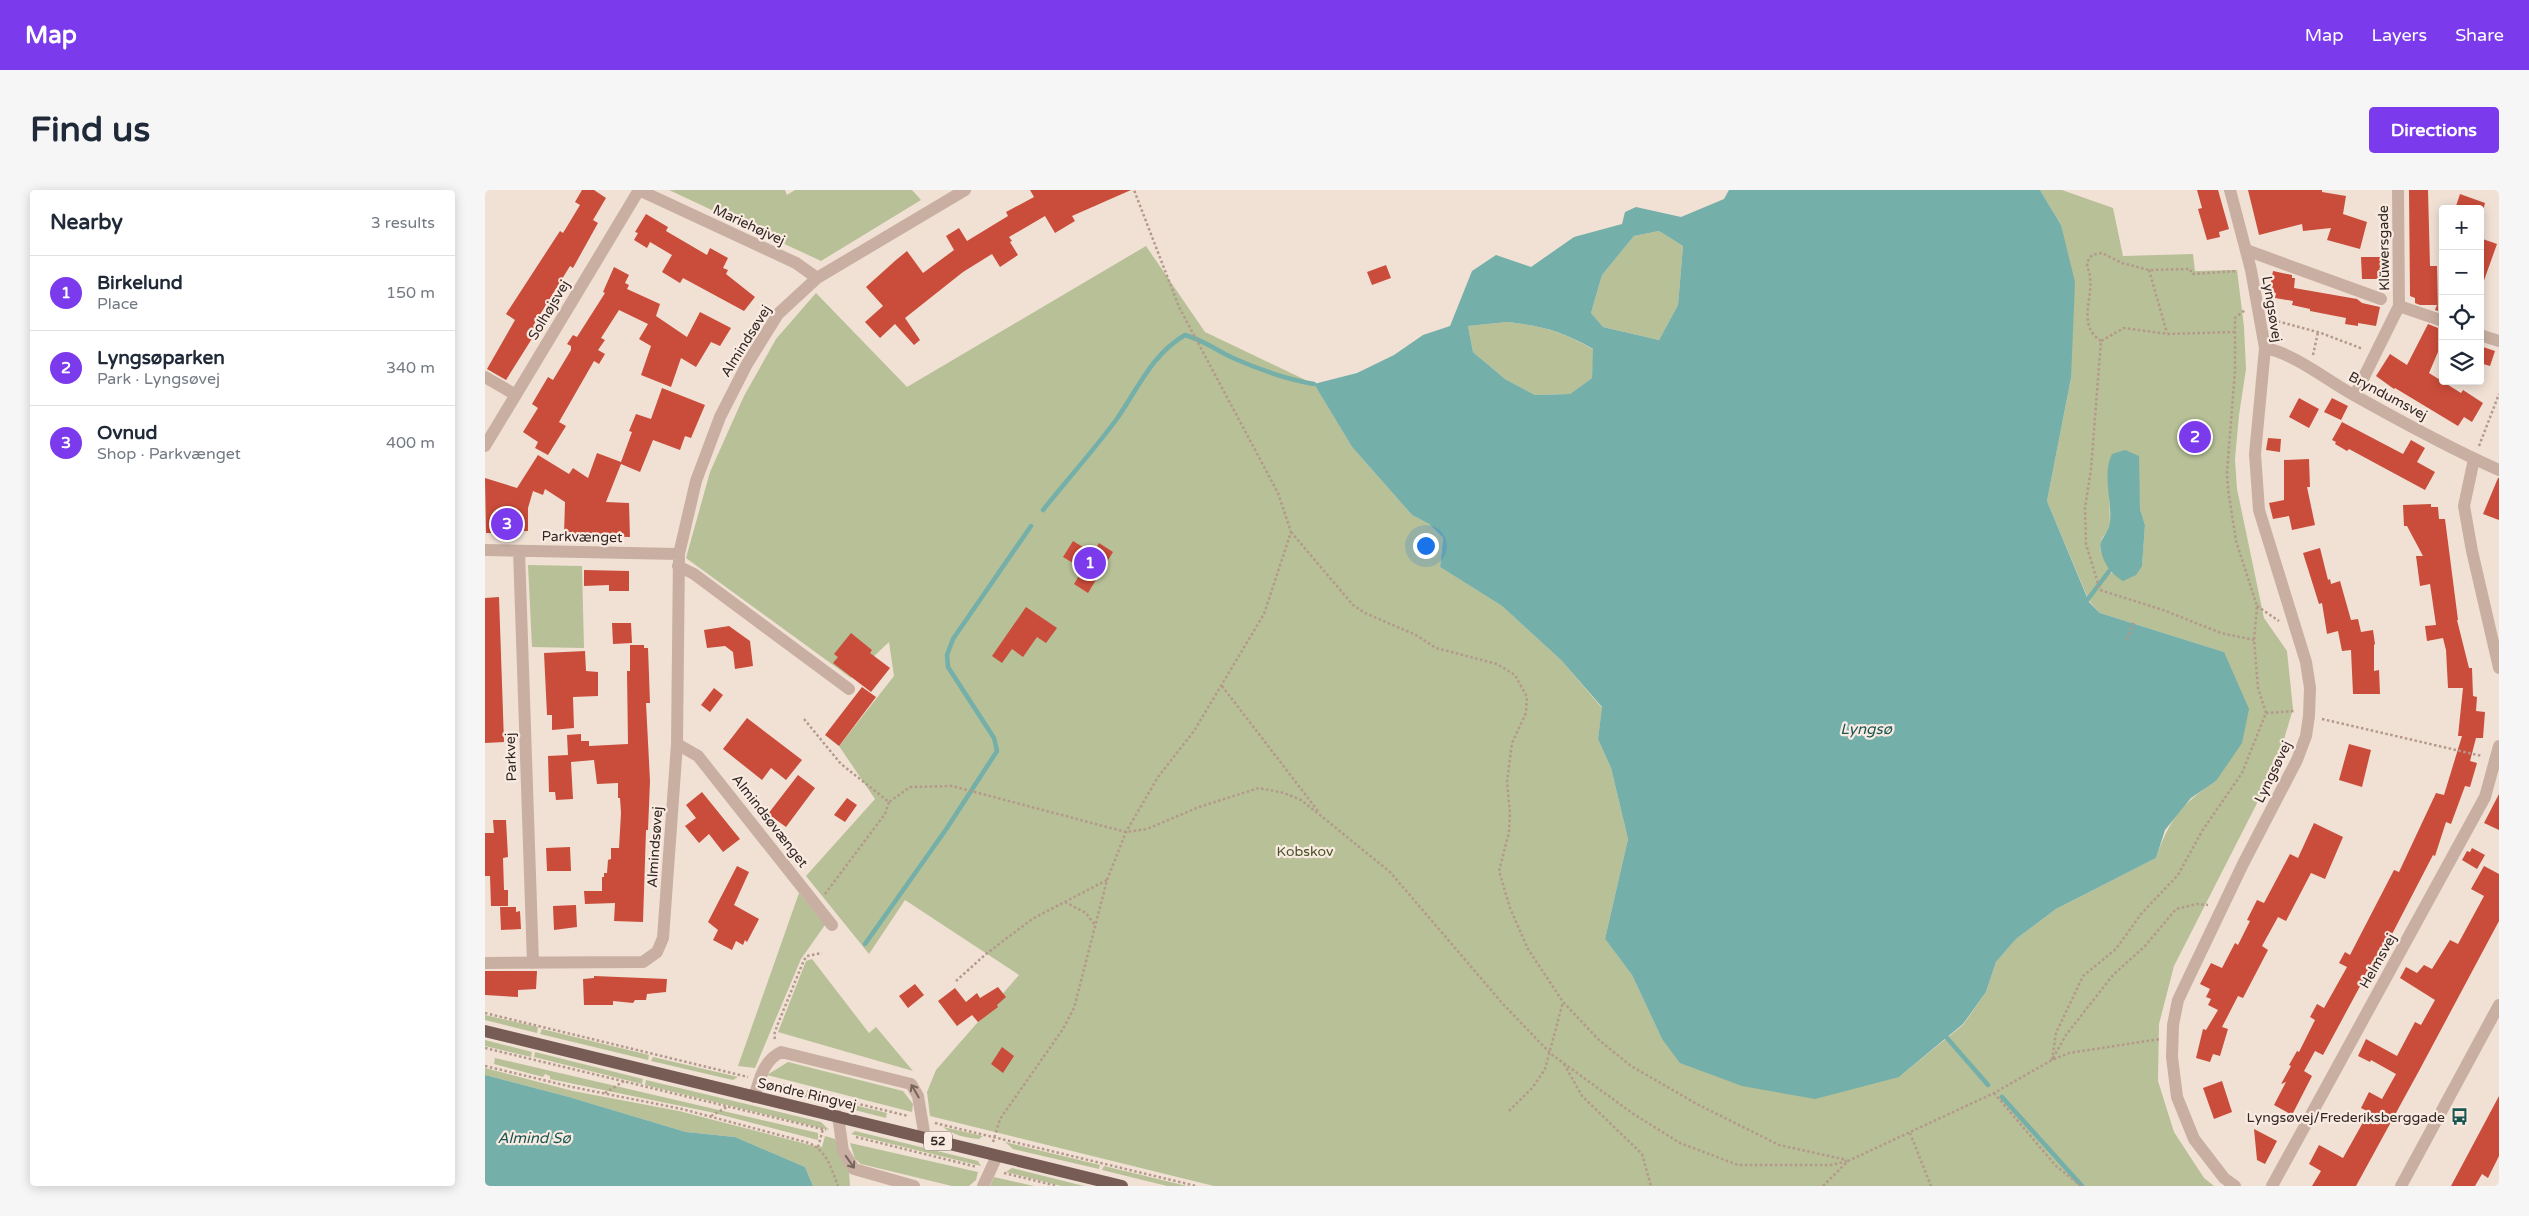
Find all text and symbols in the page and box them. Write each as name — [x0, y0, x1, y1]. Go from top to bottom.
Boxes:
text: Map — [25, 21, 77, 50]
text: Map — [2305, 24, 2344, 46]
text: Layers — [2372, 24, 2427, 46]
text: Share — [2455, 24, 2504, 46]
button: Directions — [2369, 107, 2499, 153]
text: Find us — [30, 109, 150, 151]
street label: Mariehøjvej — [710, 201, 788, 249]
street label: Klüwersgade — [2375, 205, 2393, 291]
map controls — [2439, 205, 2484, 385]
button: + — [2439, 205, 2484, 250]
text: Nearby — [50, 210, 123, 235]
text: 3 results — [371, 213, 435, 233]
button: − — [2439, 250, 2484, 295]
text: Birkelund — [97, 272, 183, 294]
street label: Lyngsøvej — [2258, 275, 2286, 343]
street label: Solhøjsvej — [525, 277, 573, 343]
text: 1 — [61, 283, 71, 303]
text: 150 m — [386, 283, 435, 303]
text: Place — [97, 294, 138, 314]
button: locate — [2439, 295, 2484, 340]
street label: Almindsøvej — [717, 302, 775, 380]
button: layers — [2439, 340, 2484, 385]
text: Lyngsøparken — [97, 347, 225, 369]
text: 2 — [61, 358, 71, 378]
text: 340 m — [386, 358, 435, 378]
street label: Bryndumsvej — [2346, 368, 2430, 424]
text: Park · Lyngsøvej — [97, 369, 220, 389]
pin: 2 — [2179, 418, 2211, 456]
text: Ovnud — [97, 422, 158, 444]
text: 3 — [61, 433, 71, 453]
text: 400 m — [386, 433, 435, 453]
text: Shop · Parkvænget — [97, 444, 241, 464]
pin: 3 — [491, 505, 523, 543]
street label: Parkvænget — [542, 528, 623, 546]
your location — [1413, 533, 1439, 559]
pin: 1 — [1074, 544, 1106, 582]
water label: Lyngsø — [1840, 720, 1893, 738]
street label: Parkvej — [502, 732, 520, 782]
street label: Lyngsøvej — [2251, 738, 2295, 806]
street label: Almindsøvænget — [728, 771, 812, 871]
street label: Almindsøvej — [644, 806, 666, 888]
park label: Kobskov — [1277, 843, 1334, 860]
street label: Helmsvej — [2356, 931, 2400, 991]
street label: Søndre Ringvej — [756, 1074, 858, 1114]
one-way arrow — [909, 1084, 920, 1098]
bus stop icon: Lyngsøvej/Frederiksberggade — [2449, 1107, 2469, 1127]
place label: Lyngsøvej/Frederiksberggade — [2247, 1109, 2445, 1126]
water label: Almind Sø — [497, 1129, 571, 1147]
road number: 52 — [924, 1131, 952, 1150]
one-way arrow — [845, 1155, 855, 1169]

